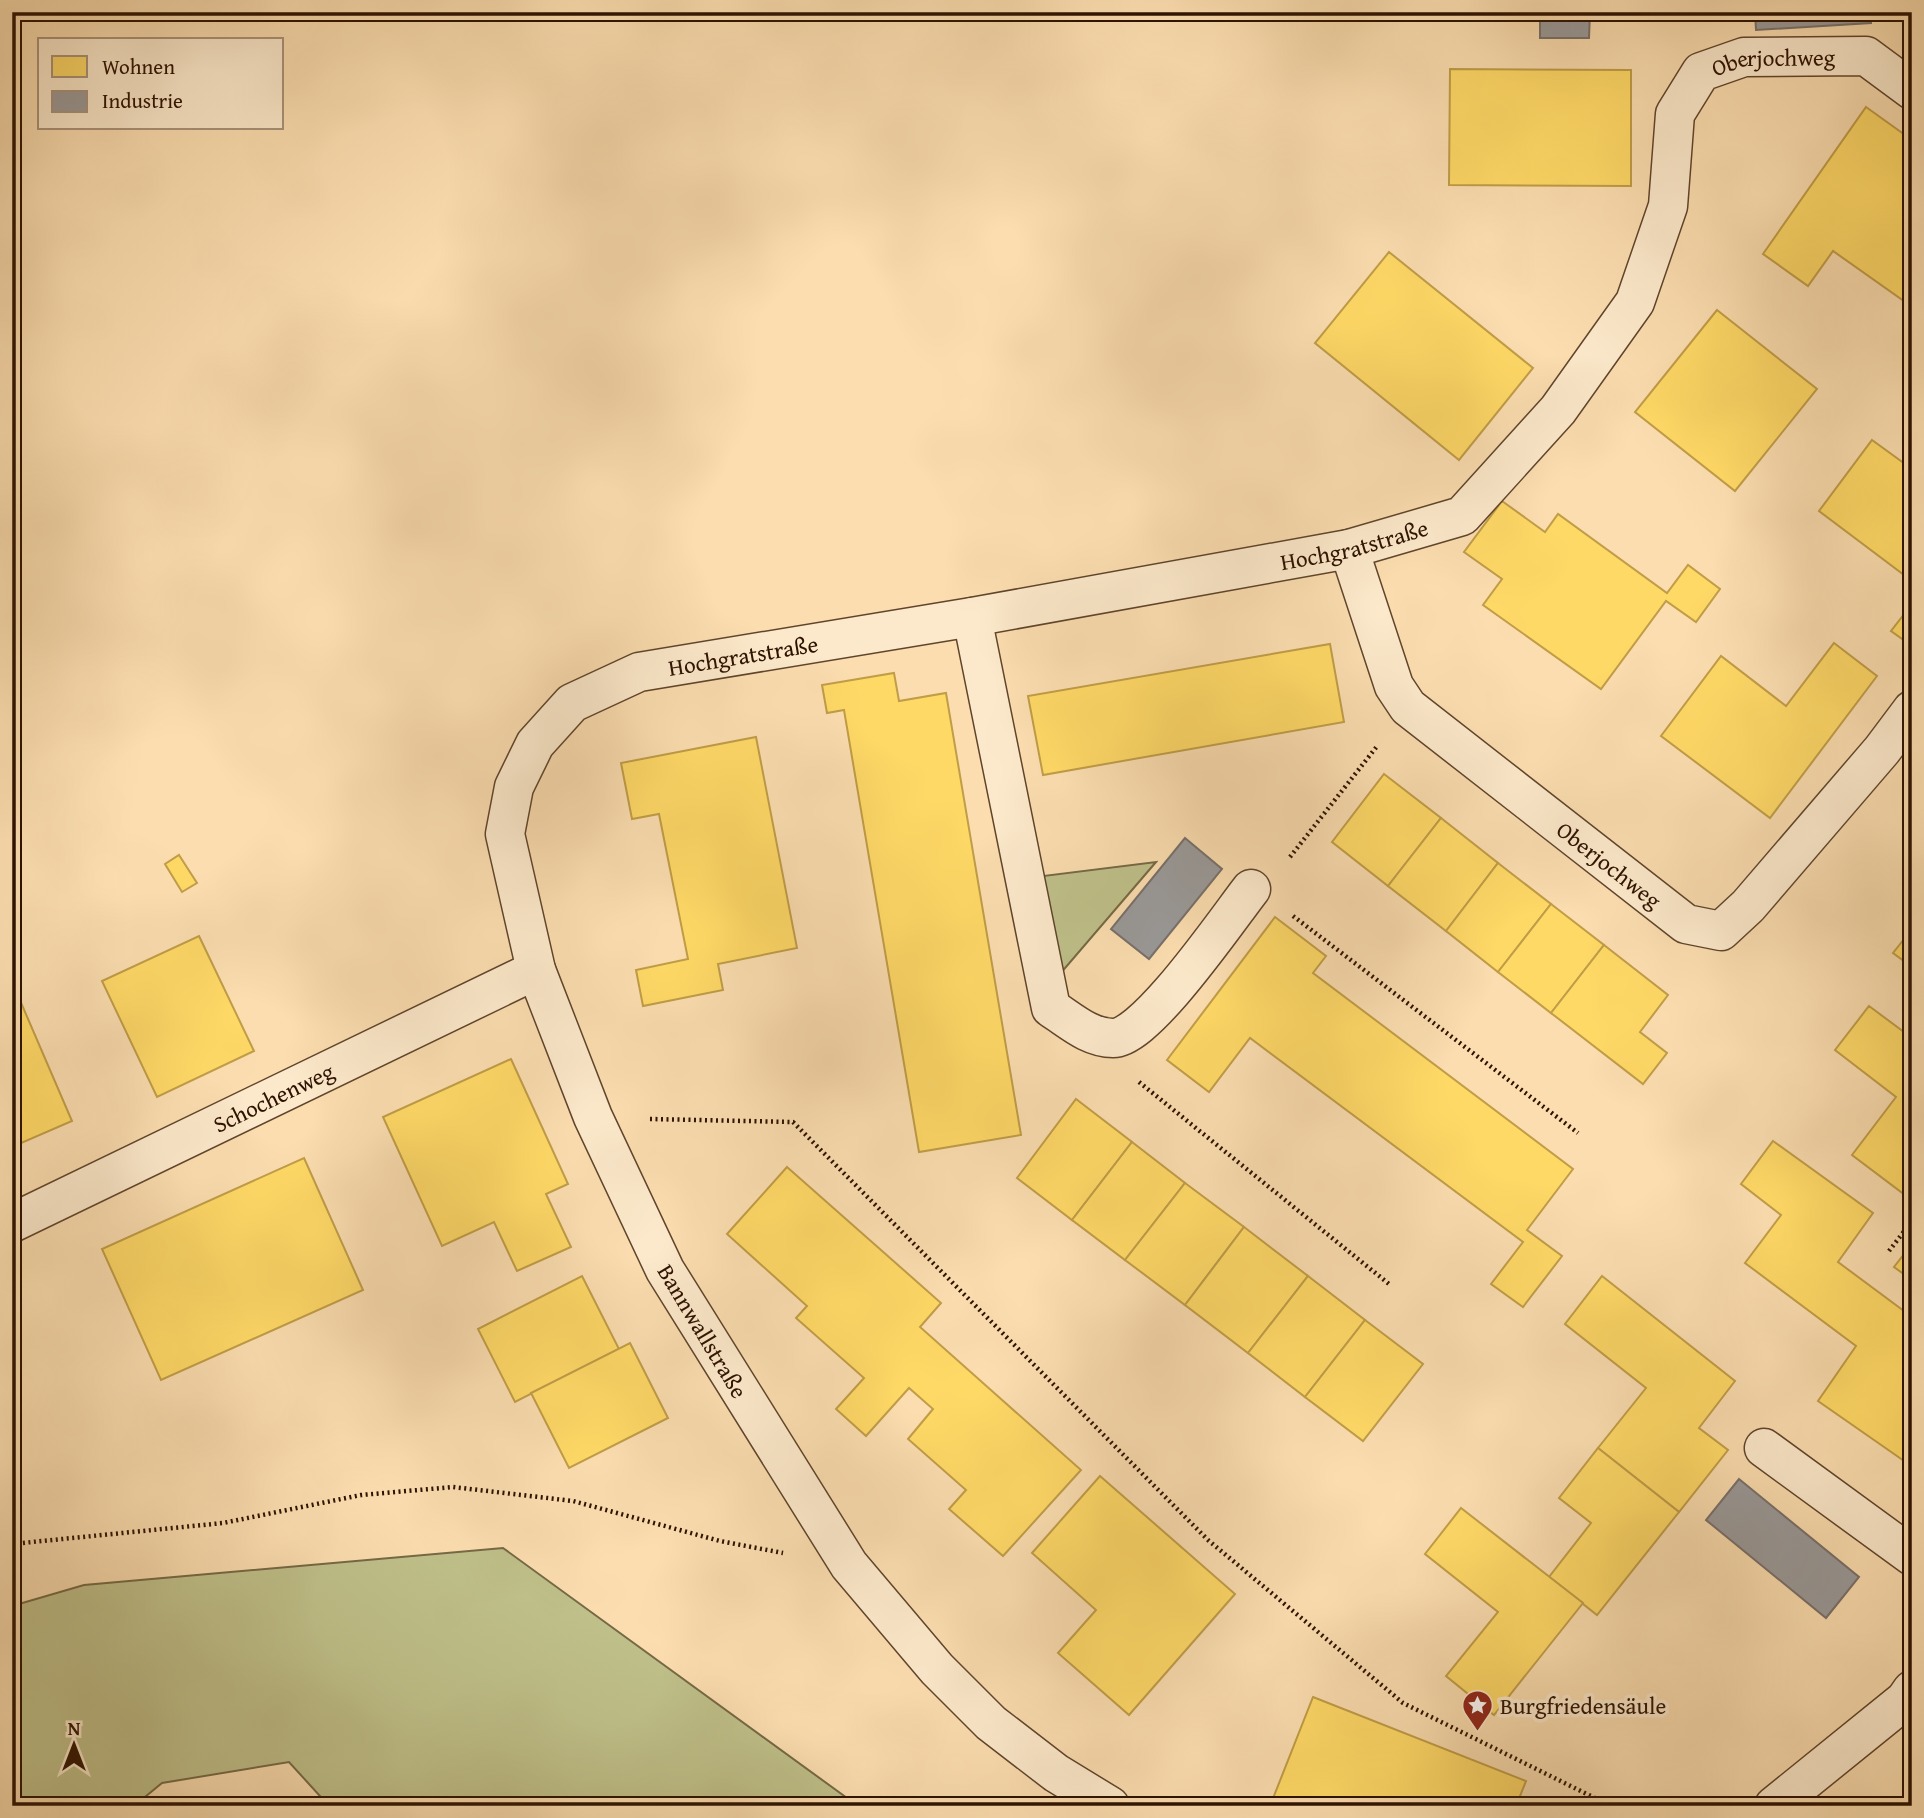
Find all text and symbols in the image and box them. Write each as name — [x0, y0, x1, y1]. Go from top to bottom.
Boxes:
legend — [38, 38, 284, 130]
street label: Oberjochweg — [1707, 40, 1836, 84]
text: Wohnen — [102, 51, 175, 82]
text: Industrie — [102, 85, 183, 116]
street label: Hochgratstraße — [1277, 510, 1432, 578]
street label: Hochgratstraße — [666, 626, 820, 683]
street label: Oberjochweg — [1550, 813, 1669, 916]
street label: Schochenweg — [207, 1053, 340, 1140]
street label: Bannwallstraße — [650, 1258, 756, 1404]
place icon: Burgfriedensäule — [1460, 1688, 1494, 1732]
place label: Burgfriedensäule — [1500, 1689, 1666, 1722]
north arrow — [38, 1710, 108, 1780]
text: N — [68, 1714, 81, 1742]

